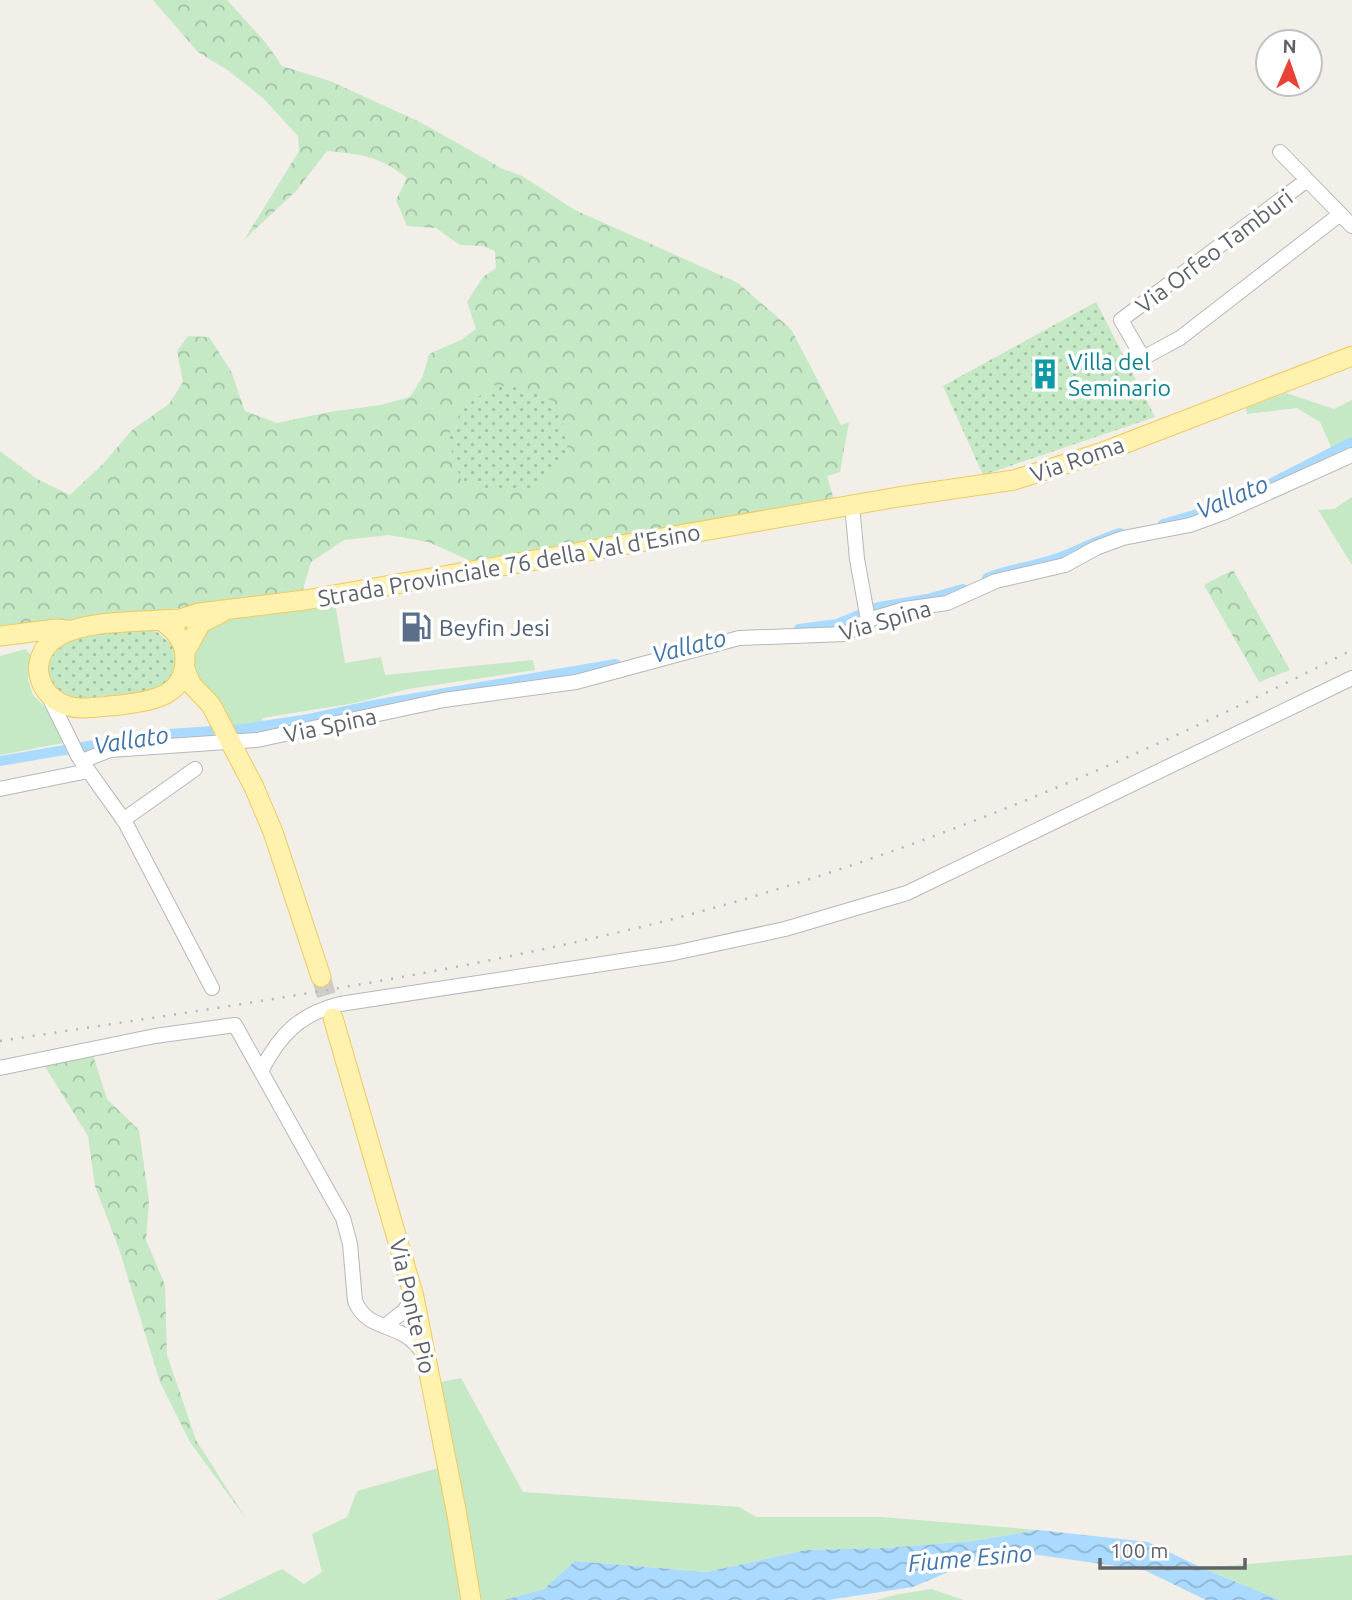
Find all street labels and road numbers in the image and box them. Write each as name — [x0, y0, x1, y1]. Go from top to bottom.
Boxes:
street label: Via Orfeo Tamburi — [1131, 184, 1297, 318]
street label: Via Roma — [1027, 431, 1127, 487]
street label: Strada Provinciale 76 della Val d'Esino — [316, 519, 702, 611]
street label: Via Spina — [836, 595, 934, 645]
street label: Via Spina — [281, 703, 379, 747]
street label: Via Ponte Pio — [385, 1236, 441, 1376]

